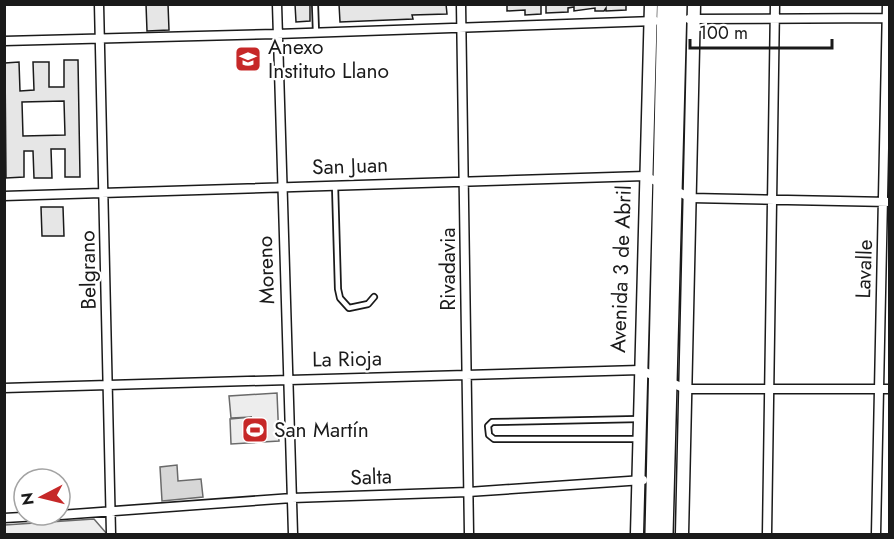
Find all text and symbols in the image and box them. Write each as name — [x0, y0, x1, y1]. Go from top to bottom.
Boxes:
scale bar — [690, 12, 832, 50]
text: 100 m — [699, 20, 748, 46]
place label: Anexo Instituto Llano — [268, 32, 389, 86]
school or university icon: Anexo Instituto Llano — [233, 44, 263, 74]
street label: San Juan — [311, 150, 389, 182]
street label: Avenida 3 de Abril — [603, 185, 639, 353]
street label: Rivadavia — [433, 227, 463, 311]
street label: Belgrano — [72, 230, 104, 310]
street label: Moreno — [250, 235, 282, 305]
street label: Lavalle — [848, 239, 880, 299]
street label: La Rioja — [312, 343, 382, 375]
sports icon: San Martín — [240, 415, 270, 445]
place label: San Martín — [274, 415, 369, 445]
street label: Salta — [350, 461, 392, 493]
north arrow — [12, 467, 72, 527]
text: N — [15, 491, 40, 506]

